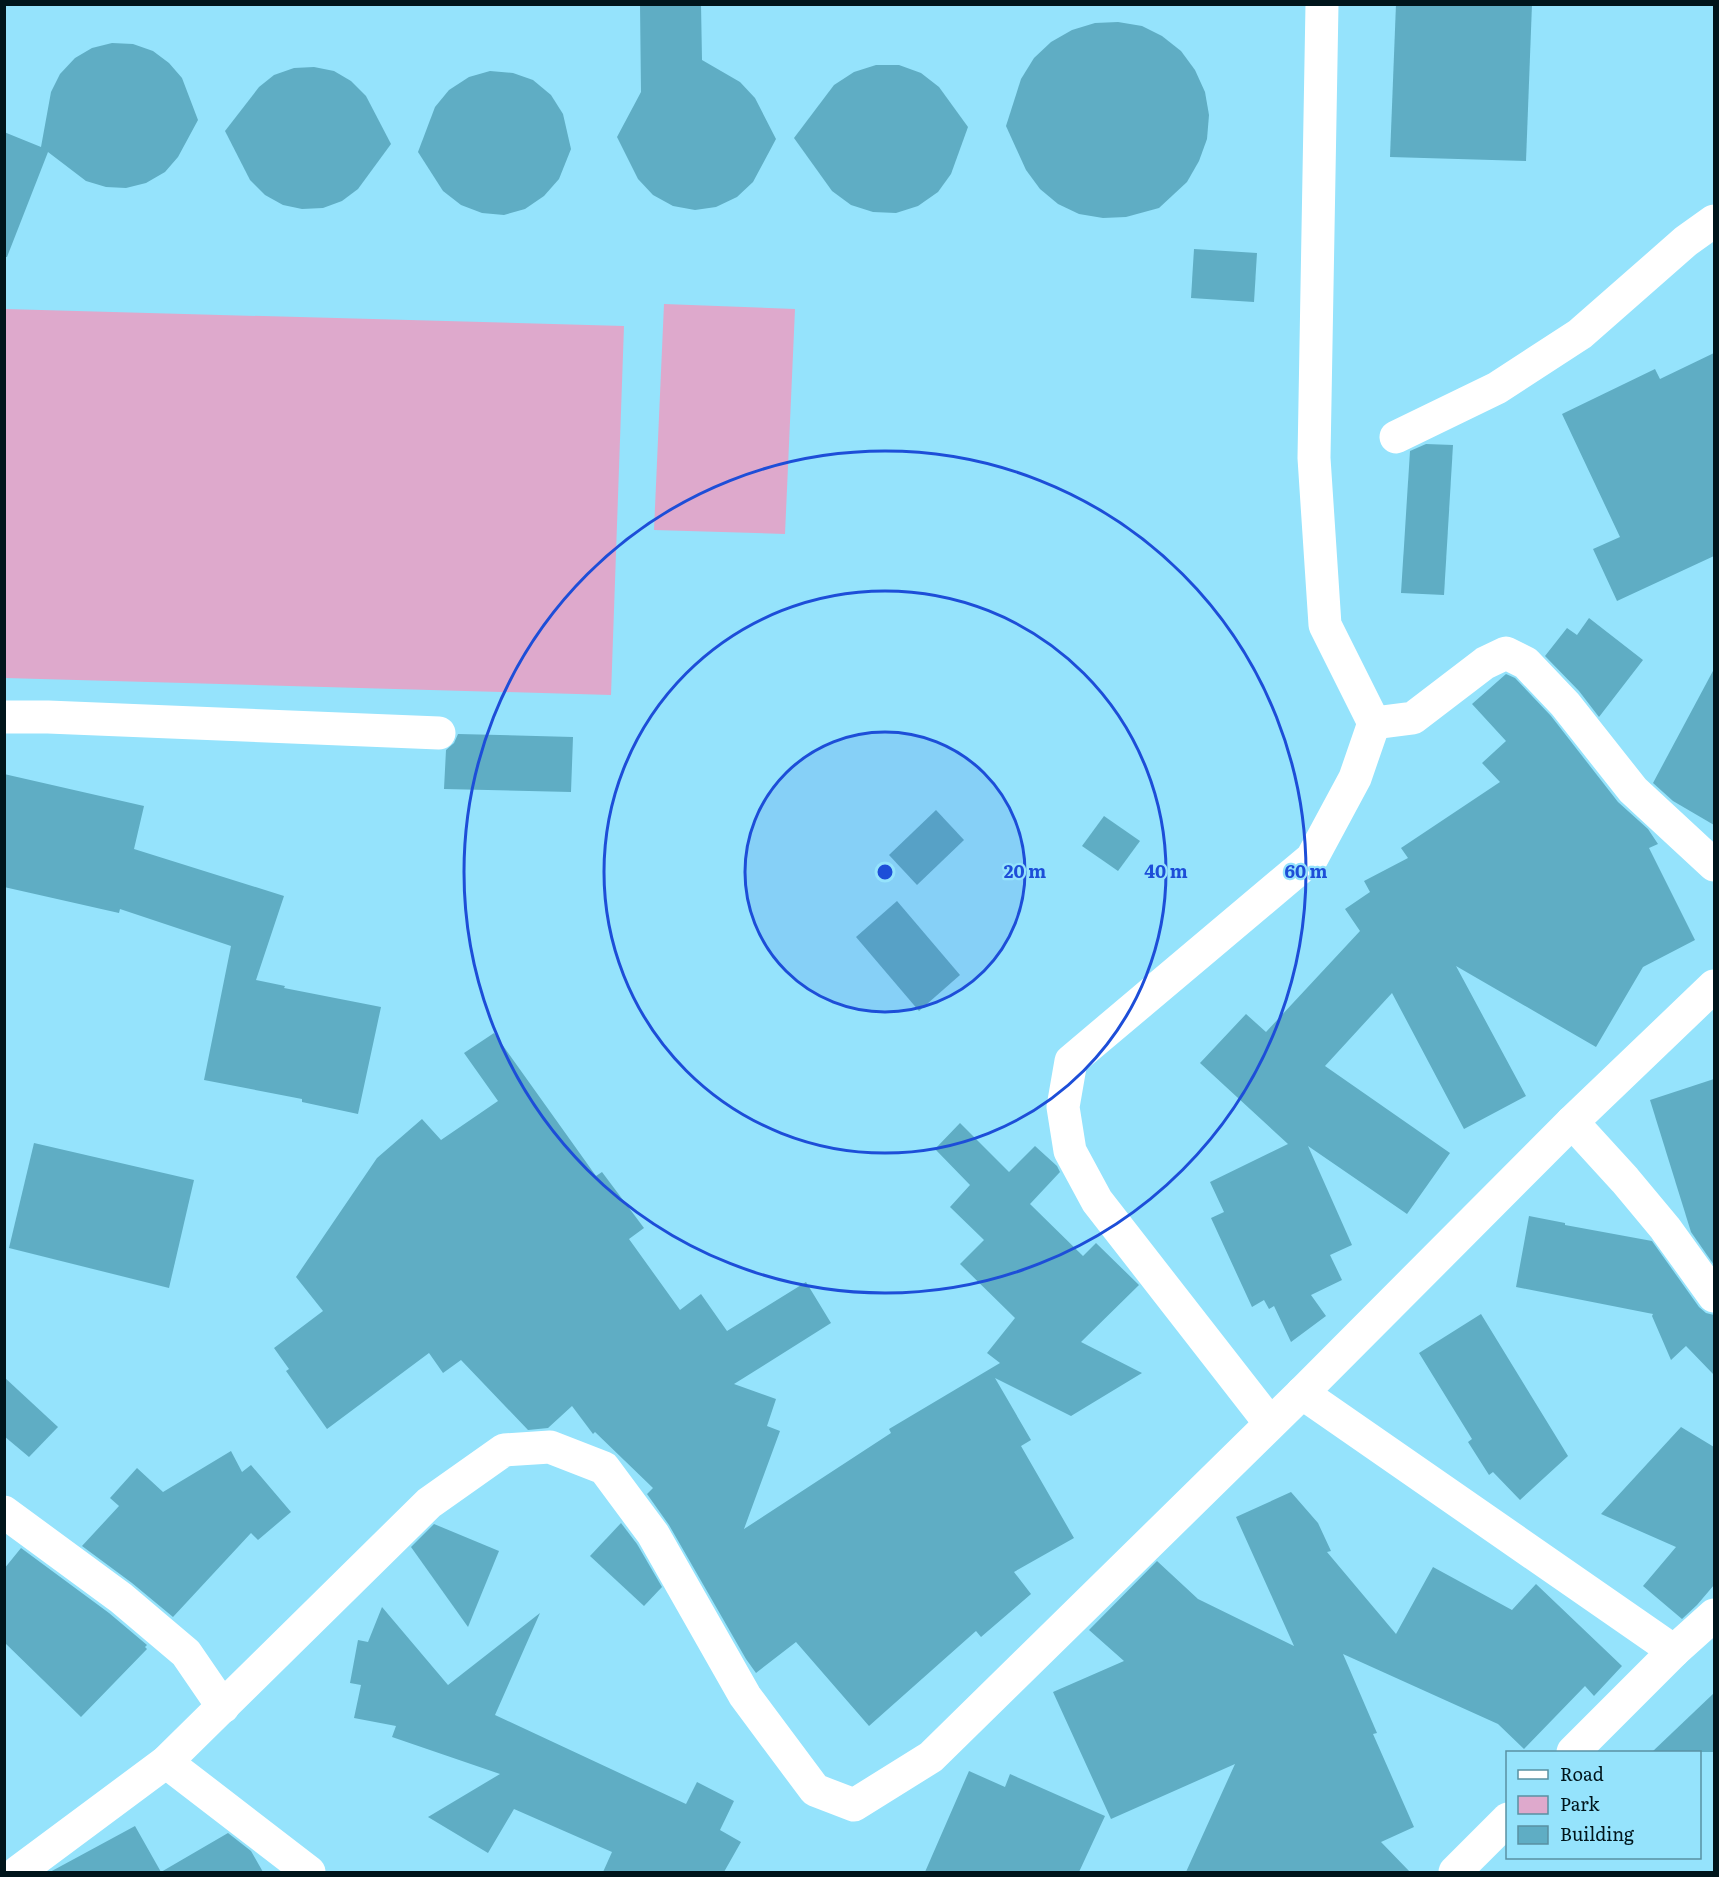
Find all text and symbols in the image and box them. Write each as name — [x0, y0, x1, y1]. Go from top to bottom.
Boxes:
text: 20 m — [1004, 857, 1046, 884]
text: 40 m — [1144, 857, 1188, 884]
text: 60 m — [1284, 857, 1328, 884]
centre of rings — [875, 862, 895, 882]
legend — [1506, 1751, 1701, 1859]
text: Road — [1560, 1760, 1604, 1787]
text: Park — [1560, 1790, 1601, 1817]
text: Building — [1560, 1820, 1635, 1847]

